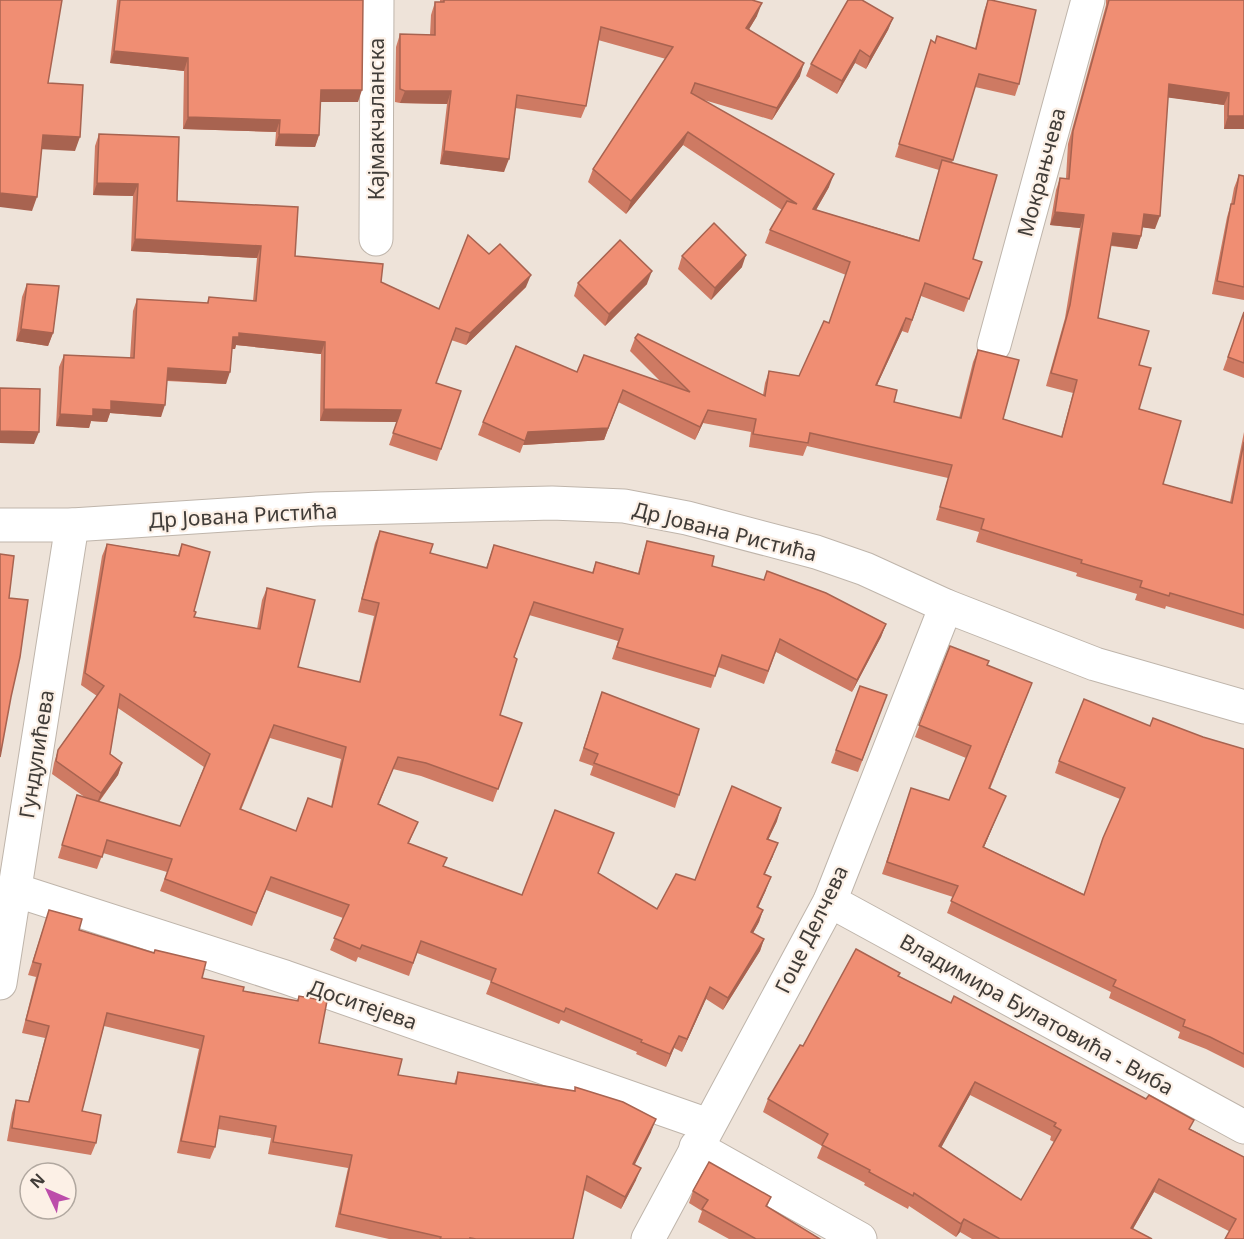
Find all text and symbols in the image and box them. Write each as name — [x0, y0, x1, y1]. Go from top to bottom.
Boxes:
street label: Кајмакчаланска — [362, 38, 390, 200]
street label: Мокрањчева — [1010, 104, 1072, 240]
street label: Др Јована Ристића — [630, 495, 820, 567]
street label: Др Јована Ристића — [148, 496, 338, 534]
street label: Гундулићева — [12, 688, 60, 820]
street label: Гоце Делчева — [768, 860, 854, 998]
street label: Владимира Булатовића - Виба — [895, 927, 1179, 1101]
street label: Доситејева — [305, 972, 421, 1036]
north arrow — [18, 1161, 78, 1221]
text: N — [25, 1168, 50, 1193]

